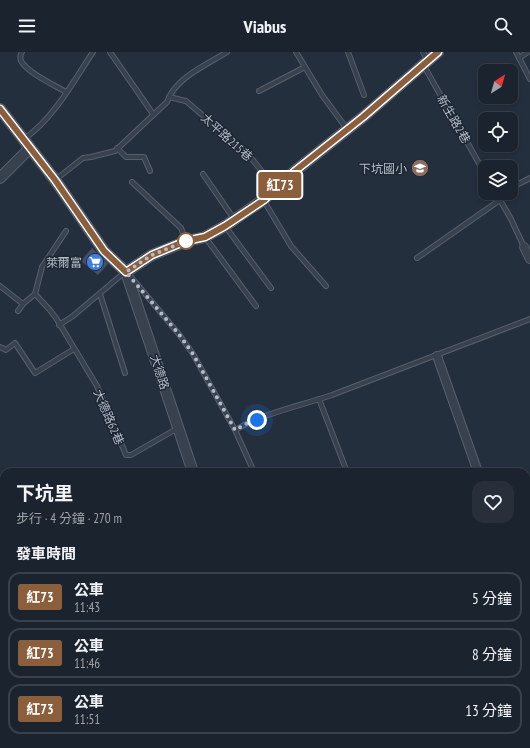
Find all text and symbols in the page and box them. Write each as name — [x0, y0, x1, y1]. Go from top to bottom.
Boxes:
icon: menu — [16, 15, 38, 37]
text: Viabus — [244, 15, 286, 38]
icon: search — [492, 15, 514, 37]
north arrow — [478, 64, 518, 104]
map controls — [478, 64, 518, 200]
street label: 新生路2巷 — [434, 92, 474, 146]
street label: 太平路215巷 — [198, 110, 256, 164]
button: locate — [478, 112, 518, 152]
school or university icon: 下坑國小 — [410, 158, 430, 178]
button: layers — [478, 160, 518, 200]
place label: 下坑國小 — [359, 161, 407, 176]
line badge: 紅73 — [257, 172, 303, 198]
text: 紅73 — [266, 176, 294, 194]
unlabelled marker — [177, 232, 195, 250]
supermarket icon: 萊爾富 — [85, 252, 105, 272]
place label: 萊爾富 — [46, 255, 82, 270]
street label: 大德路 — [147, 353, 173, 391]
street label: 大德路62巷 — [91, 387, 127, 447]
your location — [247, 410, 267, 430]
text: 下坑里 — [16, 481, 73, 505]
button: heart — [472, 481, 514, 523]
text: 步行 · 4 分鐘 · 270 m — [16, 510, 122, 527]
text: 發車時間 — [16, 544, 76, 563]
text: 公車 — [74, 580, 104, 599]
text: 紅73 — [26, 588, 54, 606]
text: 5 分鐘 — [472, 589, 512, 608]
text: 11:43 — [74, 599, 100, 616]
text: 公車 — [74, 636, 104, 655]
text: 紅73 — [26, 644, 54, 662]
text: 8 分鐘 — [472, 645, 512, 664]
text: 11:46 — [74, 655, 100, 672]
text: 公車 — [74, 692, 104, 711]
text: 紅73 — [26, 700, 54, 718]
text: 13 分鐘 — [465, 701, 512, 720]
text: 11:51 — [74, 711, 100, 728]

